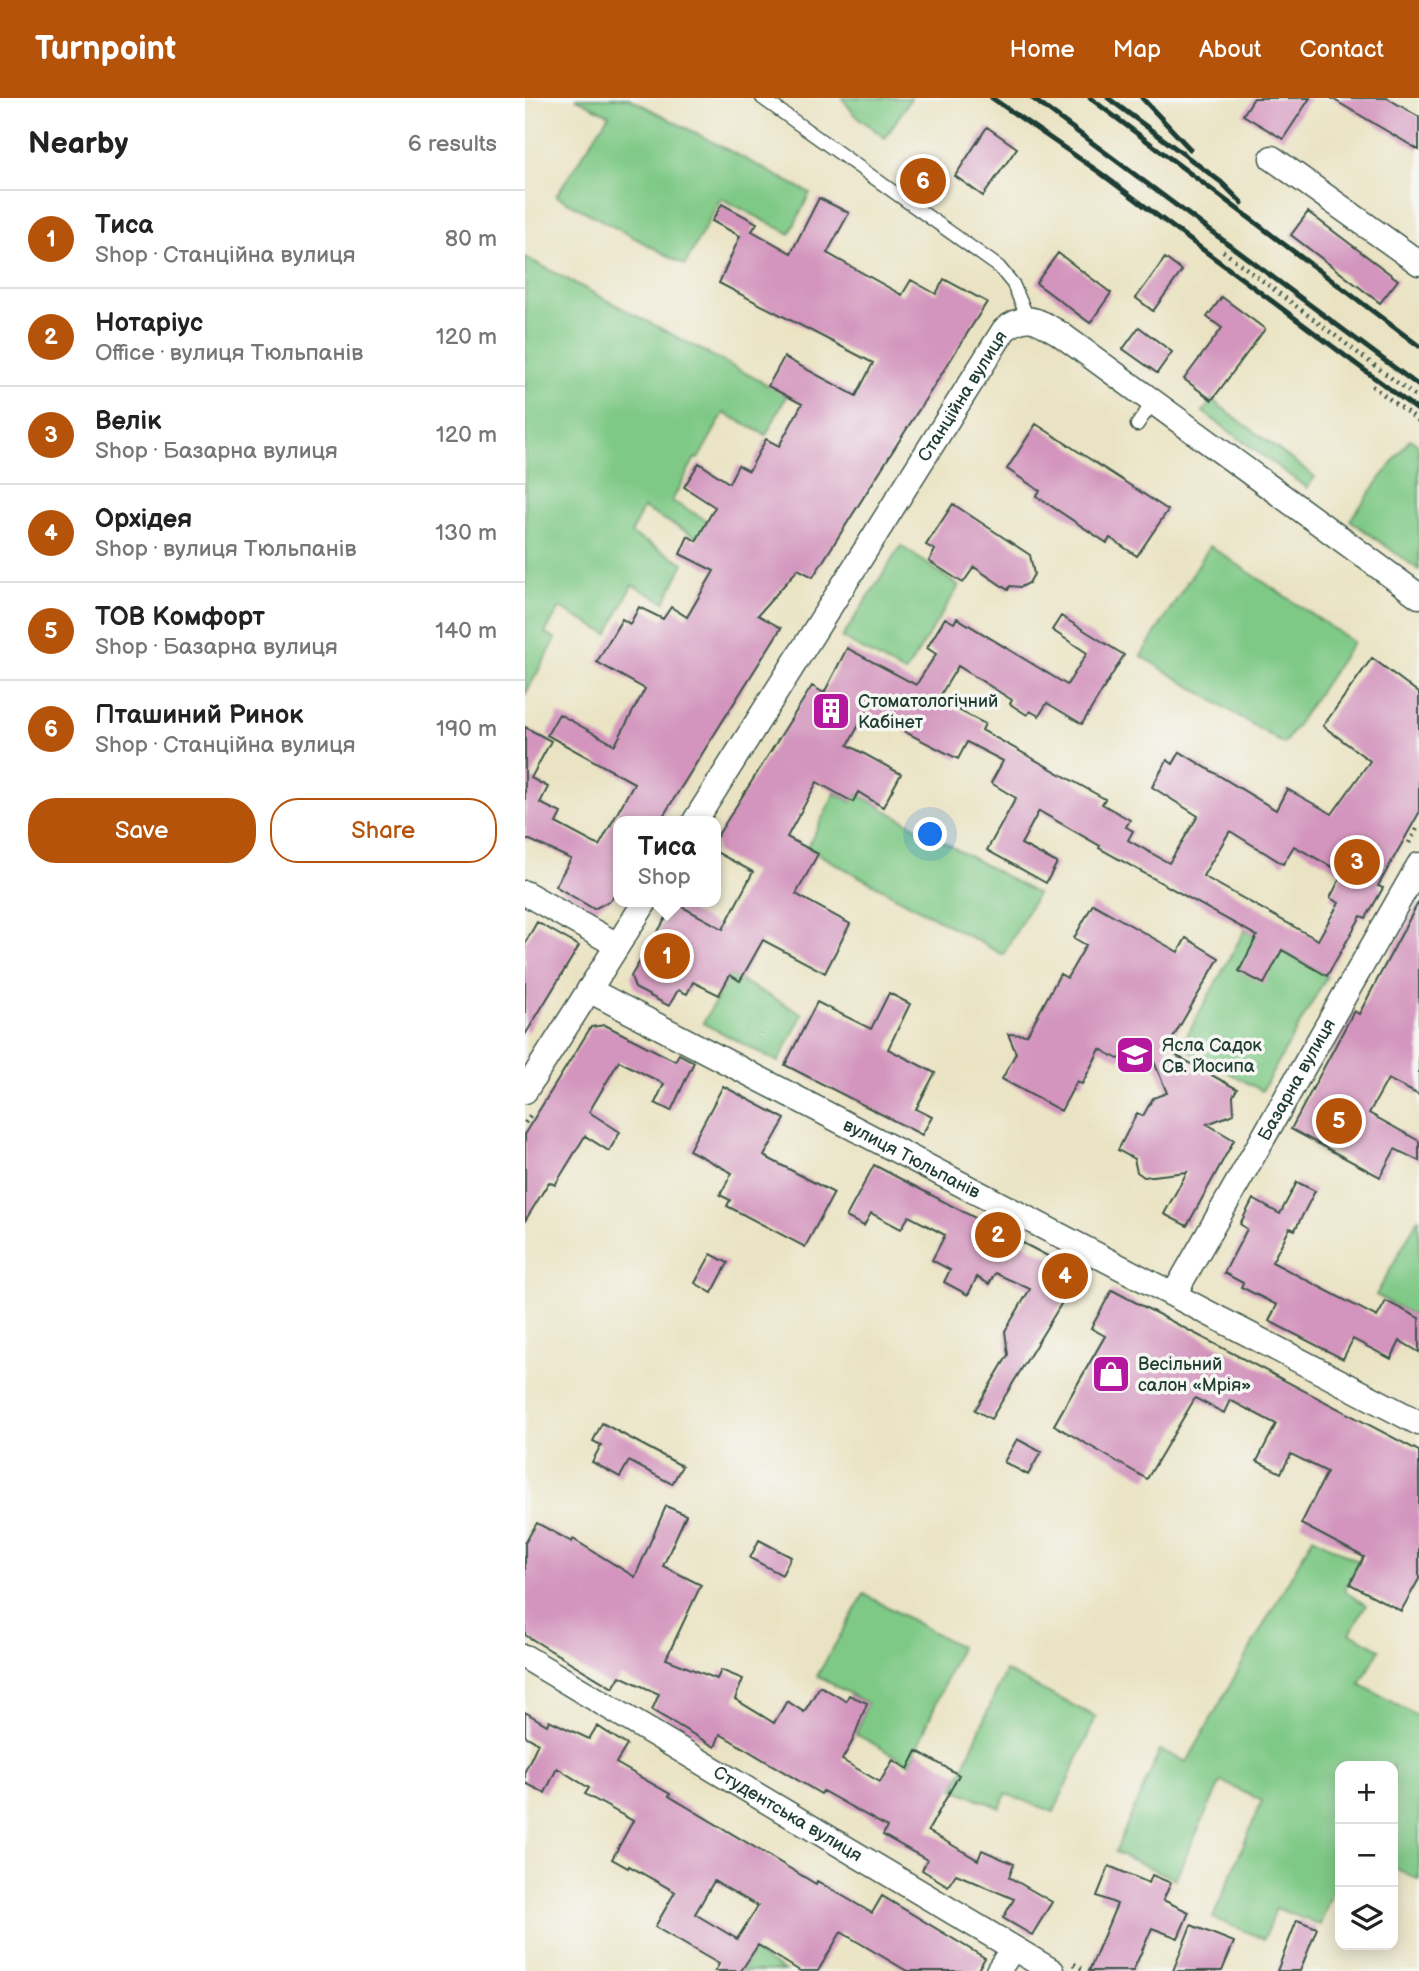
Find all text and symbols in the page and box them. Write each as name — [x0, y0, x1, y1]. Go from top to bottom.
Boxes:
text: Turnpoint — [35, 29, 176, 69]
text: Home — [1010, 35, 1075, 64]
text: Map — [1113, 35, 1161, 64]
text: About — [1199, 35, 1261, 64]
text: Contact — [1299, 35, 1384, 64]
text: Nearby — [28, 126, 128, 162]
text: 6 results — [408, 130, 497, 158]
pin: 6 — [900, 155, 946, 207]
text: Тиса — [95, 210, 153, 241]
text: 1 — [46, 225, 56, 253]
text: 80 m — [445, 225, 497, 253]
text: Shop · Станційна вулиця — [95, 241, 355, 269]
text: Нотаріус — [95, 308, 203, 339]
text: 2 — [44, 323, 58, 351]
text: 120 m — [436, 323, 497, 351]
street label: Станційна вулиця — [914, 327, 1012, 466]
text: Office · вулиця Тюльпанів — [95, 339, 363, 367]
text: Велік — [95, 406, 161, 437]
text: 3 — [44, 421, 58, 449]
text: 120 m — [436, 421, 497, 449]
text: Shop · Базарна вулиця — [95, 437, 338, 465]
text: Орхідея — [95, 504, 192, 535]
text: 4 — [44, 519, 58, 547]
text: 130 m — [435, 519, 497, 547]
text: Shop · вулиця Тюльпанів — [95, 535, 356, 563]
text: ТОВ Комфорт — [95, 602, 265, 633]
text: 5 — [44, 617, 58, 645]
text: 140 m — [435, 617, 497, 645]
text: Shop · Базарна вулиця — [95, 633, 338, 661]
building icon: Стоматологічний Кабінет — [810, 690, 852, 732]
place label: Стоматологічний Кабінет — [858, 691, 998, 733]
text: Пташиний Ринок — [95, 700, 303, 731]
text: 6 — [44, 715, 58, 743]
text: 190 m — [436, 715, 497, 743]
text: Shop · Станційна вулиця — [95, 731, 355, 759]
button: Save — [28, 798, 256, 863]
button: Share — [270, 798, 497, 863]
popup — [613, 816, 721, 907]
your location — [913, 817, 947, 851]
text: Тиса — [638, 832, 696, 863]
pin: 3 — [1334, 836, 1380, 888]
text: Shop — [638, 863, 691, 891]
pin: 1 — [644, 930, 690, 982]
street label: Базарна вулиця — [1254, 1015, 1340, 1144]
school or university icon: Ясла Садок Св. Йосипа — [1114, 1034, 1156, 1076]
place label: Ясла Садок Св. Йосипа — [1162, 1035, 1262, 1077]
pin: 5 — [1316, 1095, 1362, 1147]
street label: вулиця Тюльпанів — [839, 1114, 984, 1203]
pin: 2 — [975, 1209, 1021, 1261]
pin: 4 — [1042, 1250, 1088, 1302]
shop icon: Весільний салон «Мрія» — [1090, 1353, 1132, 1395]
place label: Весільний салон «Мрія» — [1138, 1354, 1251, 1396]
map controls — [1335, 1761, 1398, 1950]
button: + — [1335, 1761, 1398, 1824]
street label: Студентська вулиця — [710, 1762, 866, 1866]
button: − — [1335, 1824, 1398, 1887]
button: layers — [1335, 1887, 1398, 1950]

